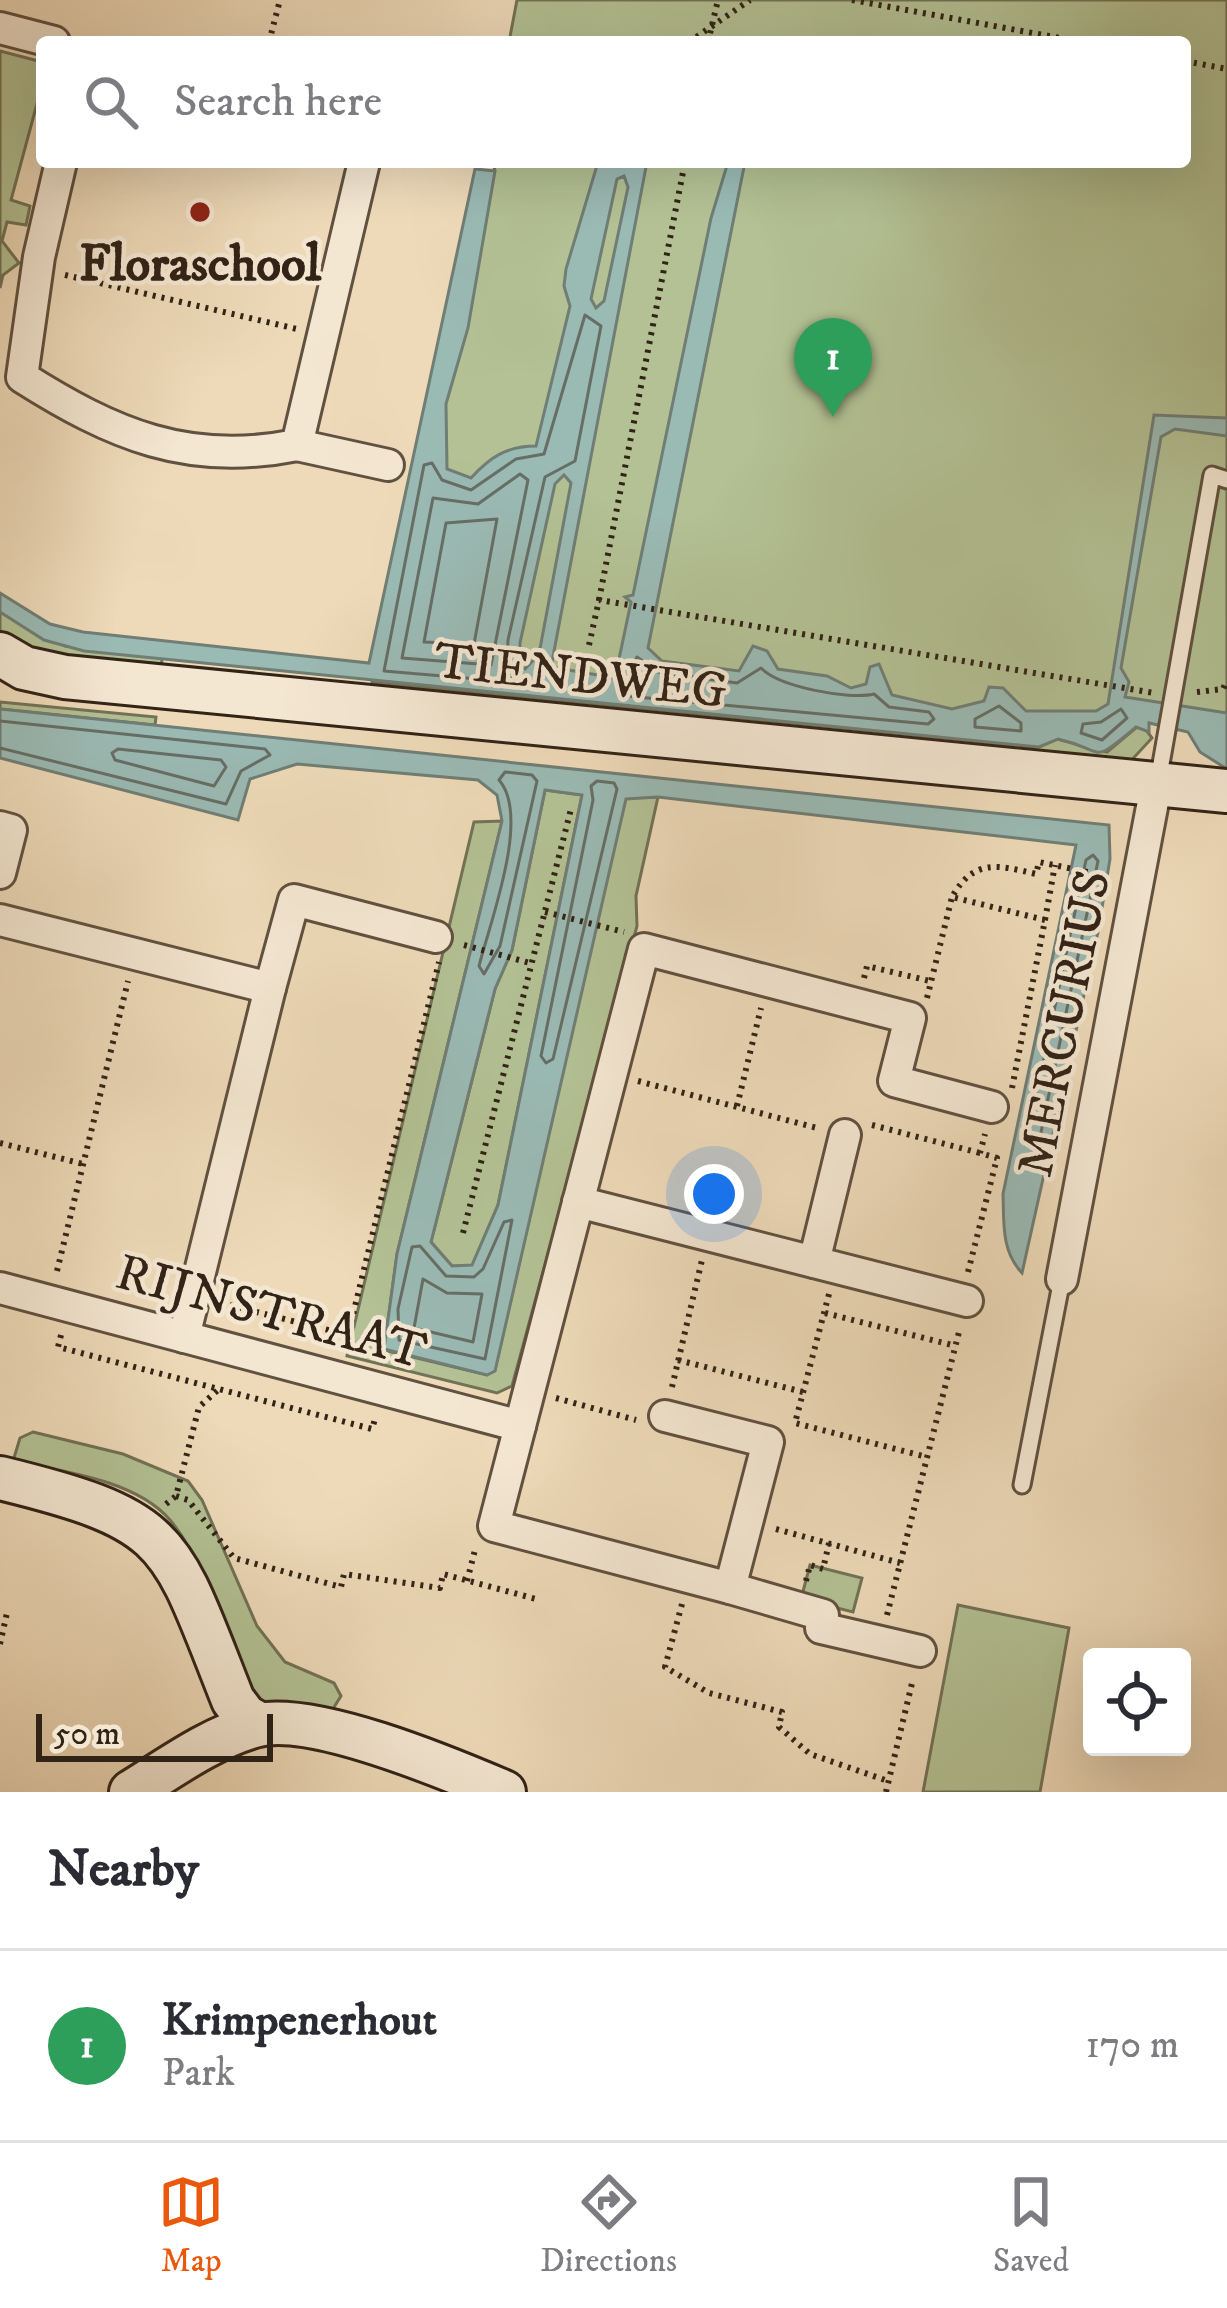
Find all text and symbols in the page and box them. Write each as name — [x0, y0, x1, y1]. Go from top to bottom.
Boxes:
search box — [36, 36, 1191, 168]
icon: search — [78, 69, 144, 135]
text: Search here — [174, 74, 382, 130]
marker: Floraschool — [187, 199, 213, 225]
place label: Floraschool — [79, 233, 322, 297]
pin: 1 — [794, 318, 872, 417]
street label: TIENDWEG — [431, 630, 730, 724]
street label: MERCURIUS — [1004, 865, 1126, 1182]
your location — [684, 1164, 744, 1224]
street label: RIJNSTRAAT — [109, 1241, 434, 1385]
map controls — [1083, 1648, 1191, 1756]
button: locate — [1083, 1648, 1191, 1756]
scale bar — [36, 1708, 273, 1761]
text: 50 m — [54, 1714, 120, 1755]
text: Nearby — [48, 1838, 199, 1902]
text: Krimpenerhout — [162, 1993, 437, 2049]
text: 1 — [80, 2021, 94, 2070]
text: 170 m — [1085, 2021, 1179, 2070]
text: Park — [162, 2049, 235, 2098]
tab: Map — [158, 2169, 224, 2282]
tab: Directions — [540, 2169, 677, 2282]
tab: Saved — [993, 2169, 1069, 2282]

